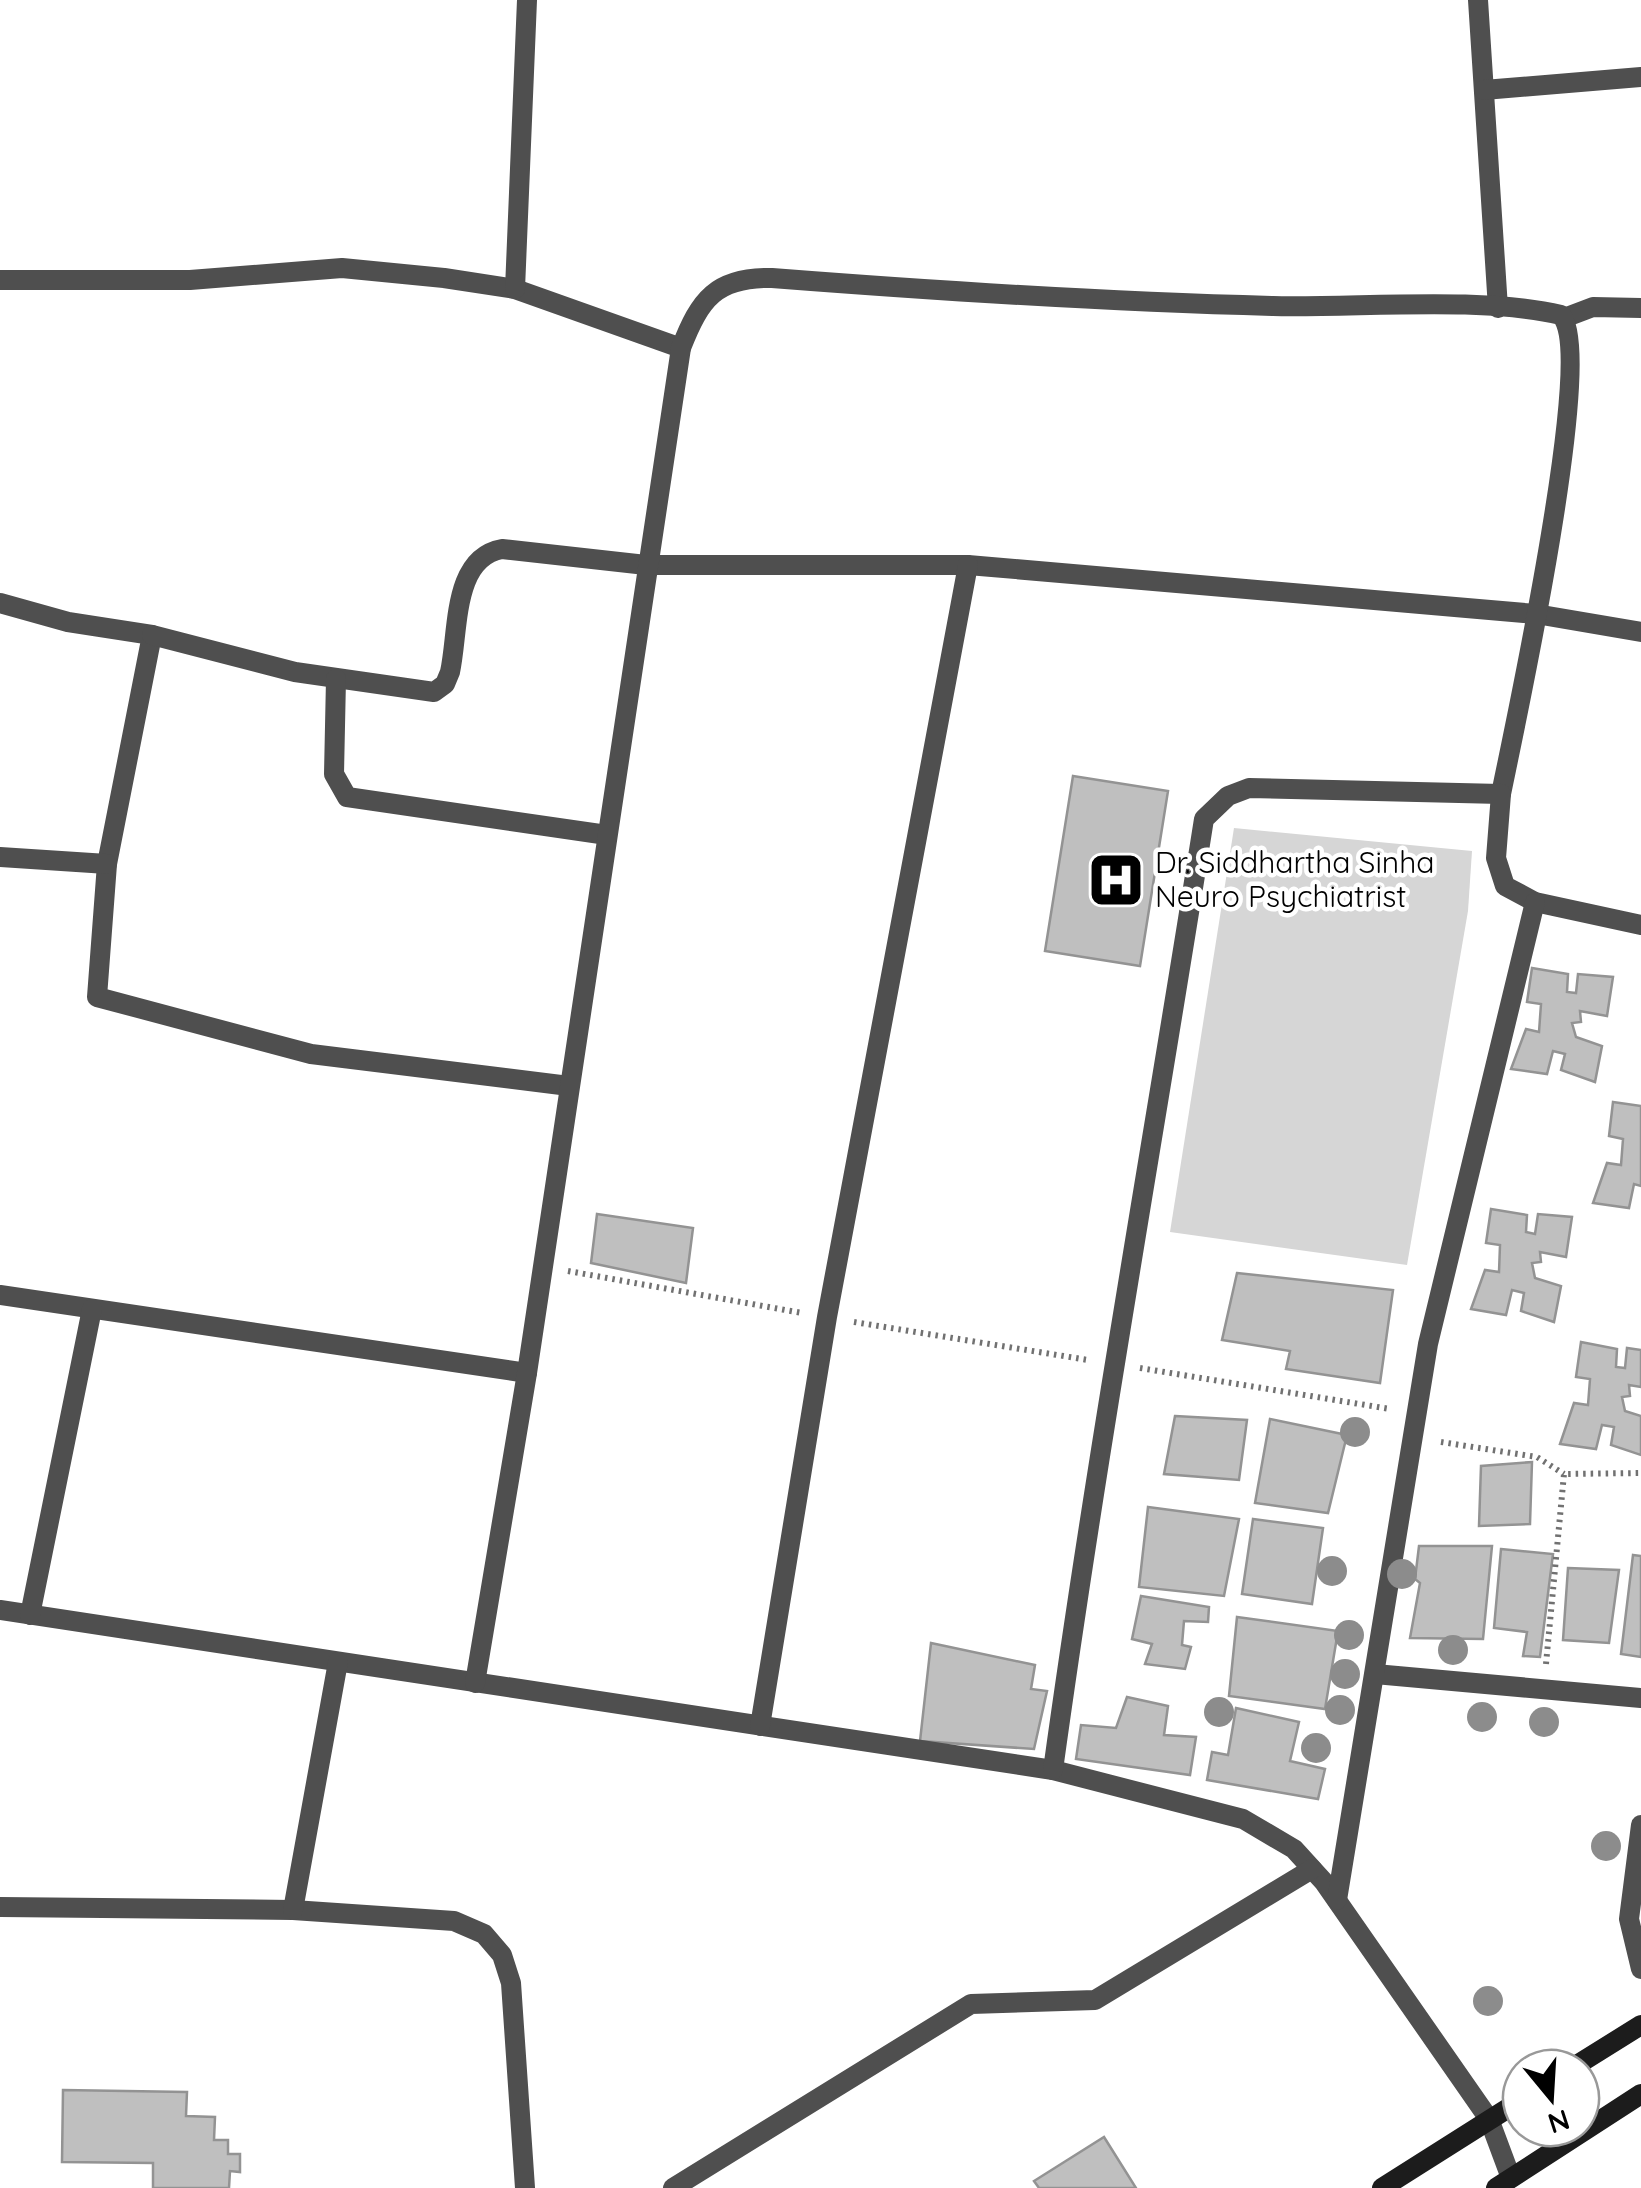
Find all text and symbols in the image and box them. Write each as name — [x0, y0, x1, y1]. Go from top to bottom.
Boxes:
place label: Dr. Siddhartha Sinha Neuro Psychiatrist — [1155, 843, 1434, 915]
hospital icon: Dr. Siddhartha Sinha Neuro Psychiatrist — [1086, 850, 1146, 910]
north arrow — [1501, 2048, 1601, 2148]
text: N — [1544, 2102, 1574, 2142]

